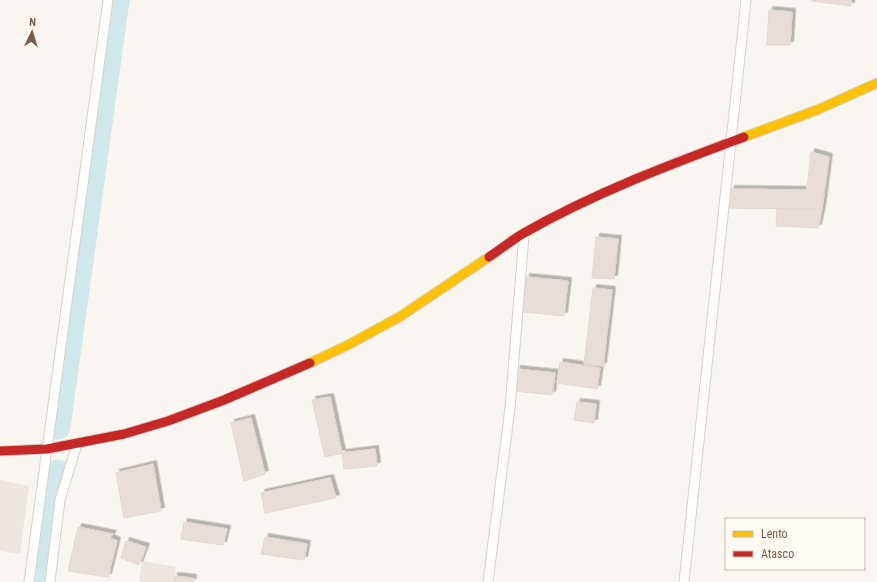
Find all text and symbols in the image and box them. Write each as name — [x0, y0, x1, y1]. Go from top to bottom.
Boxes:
north arrow — [12, 12, 52, 52]
text: N — [29, 16, 37, 29]
legend — [725, 518, 865, 570]
text: Lento — [761, 527, 788, 541]
text: Atasco — [761, 547, 794, 561]

